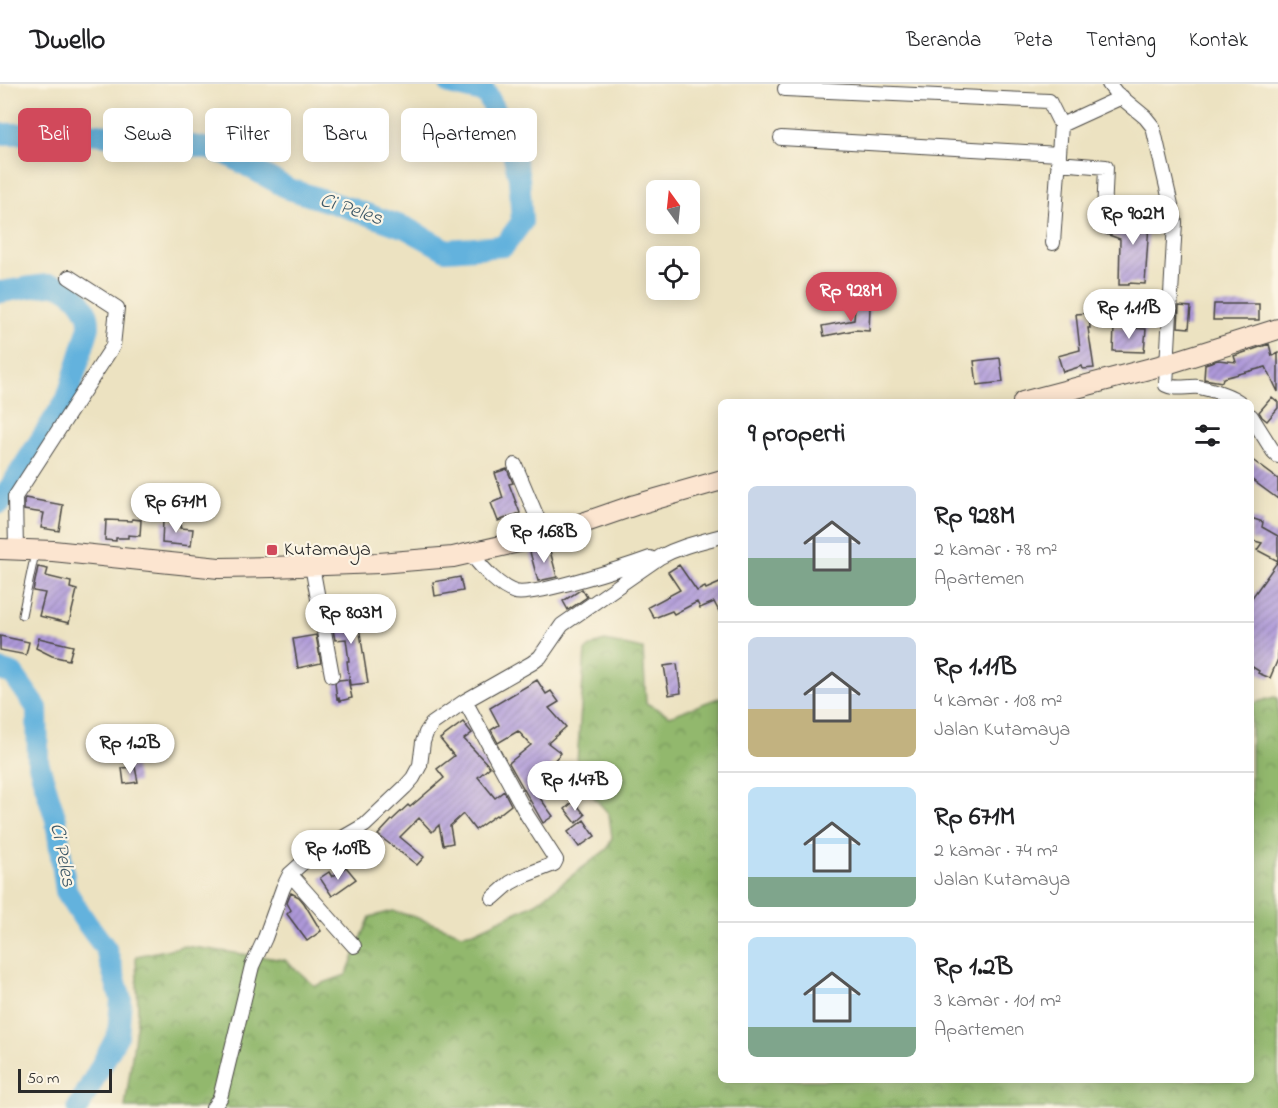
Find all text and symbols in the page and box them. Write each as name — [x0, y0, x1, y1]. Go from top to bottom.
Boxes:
text: Dwello — [30, 21, 105, 62]
text: Beranda — [906, 26, 981, 56]
text: Peta — [1014, 26, 1053, 56]
text: Tentang — [1086, 26, 1156, 56]
text: Kontak — [1189, 26, 1248, 56]
chip: Beli — [18, 108, 91, 162]
chip: Sewa — [103, 108, 193, 162]
chip: Filter — [205, 108, 291, 162]
chip: Baru — [303, 108, 389, 162]
chip: Apartemen — [401, 108, 537, 162]
north arrow — [646, 180, 700, 234]
map controls — [646, 180, 700, 300]
water label: Ci Peles — [316, 186, 387, 234]
pin: Rp 902M — [1078, 195, 1188, 246]
text: Rp 902M — [1101, 200, 1165, 229]
button: locate — [646, 246, 700, 300]
pin: Rp 928M — [796, 272, 906, 323]
text: Rp 928M — [820, 277, 882, 306]
pin: Rp 1.11B — [1067, 289, 1191, 340]
text: Rp 1.11B — [1097, 294, 1161, 323]
text: 9 properti — [748, 416, 845, 454]
icon: filters — [1191, 419, 1224, 452]
pin: Rp 671M — [121, 483, 231, 534]
text: Rp 671M — [145, 488, 207, 517]
text: Rp 928M — [934, 498, 1015, 536]
icon: home — [796, 510, 868, 582]
pin: Rp 1.68B — [482, 513, 606, 564]
text: Rp 1.68B — [510, 518, 578, 547]
place label: Kutamaya — [284, 536, 371, 565]
text: 2 kamar · 78 m² — [934, 536, 1057, 565]
marker: Kutamaya — [265, 543, 279, 557]
text: Apartemen — [934, 565, 1024, 594]
pin: Rp 803M — [296, 594, 406, 645]
text: Rp 803M — [319, 599, 383, 628]
text: Rp 1.11B — [934, 649, 1017, 687]
icon: home — [796, 661, 868, 733]
text: 4 kamar · 108 m² — [934, 687, 1063, 716]
text: Jalan Kutamaya — [934, 716, 1070, 745]
pin: Rp 1.2B — [75, 724, 185, 775]
text: Rp 1.2B — [100, 729, 160, 758]
pin: Rp 1.47B — [513, 761, 637, 812]
text: Rp 1.47B — [541, 766, 609, 795]
text: Rp 671M — [934, 799, 1015, 837]
icon: home — [796, 811, 868, 883]
water label: Ci Peles — [41, 820, 83, 890]
pin: Rp 1.09B — [276, 830, 400, 881]
text: Rp 1.09B — [305, 835, 371, 864]
text: 2 kamar · 74 m² — [934, 837, 1058, 866]
text: Jalan Kutamaya — [934, 866, 1070, 895]
text: Rp 1.2B — [934, 949, 1013, 987]
icon: home — [796, 961, 868, 1033]
text: 3 kamar · 101 m² — [934, 987, 1061, 1016]
text: Apartemen — [934, 1016, 1024, 1045]
scale bar — [18, 1066, 112, 1094]
text: 50 m — [27, 1067, 59, 1091]

